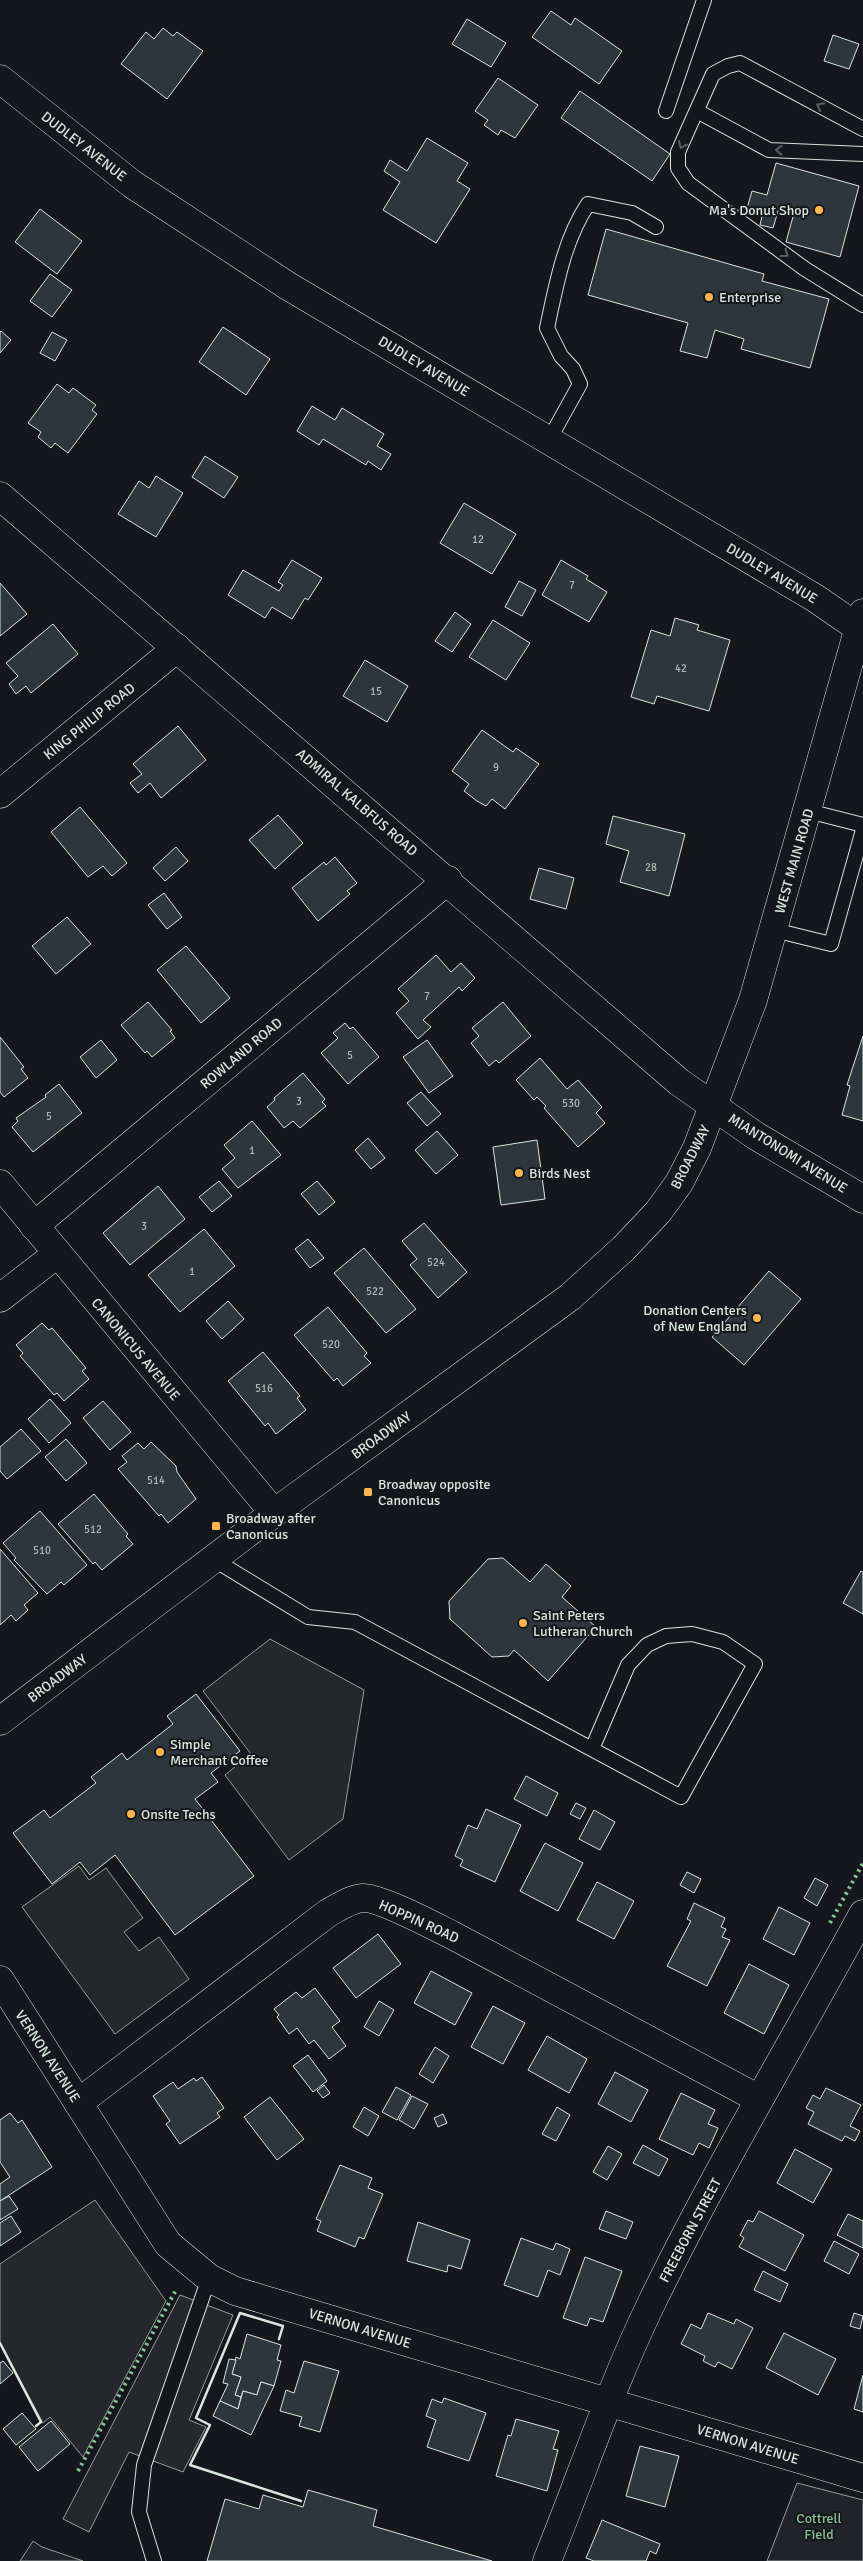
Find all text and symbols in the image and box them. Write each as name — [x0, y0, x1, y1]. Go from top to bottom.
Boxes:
one-way arrow — [816, 102, 825, 112]
street label: DUDLEY AVENUE — [38, 108, 130, 185]
one-way arrow — [678, 140, 688, 149]
one-way arrow — [775, 145, 783, 155]
place label: Ma's Donut Shop — [709, 202, 809, 219]
marker: Ma's Donut Shop — [813, 204, 825, 216]
one-way arrow — [779, 249, 788, 257]
place label: Enterprise — [719, 289, 781, 306]
marker: Enterprise — [703, 291, 715, 303]
street label: DUDLEY AVENUE — [375, 333, 472, 400]
house number: 12 — [472, 533, 484, 546]
street label: DUDLEY AVENUE — [723, 540, 820, 607]
house number: 7 — [569, 579, 575, 592]
house number: 42 — [675, 662, 687, 675]
street label: KING PHILIP ROAD — [40, 679, 138, 763]
house number: 15 — [370, 685, 382, 698]
street label: ADMIRAL KALBFUS ROAD — [293, 745, 421, 860]
house number: 9 — [493, 761, 499, 774]
street label: WEST MAIN ROAD — [771, 807, 818, 916]
house number: 28 — [645, 861, 657, 874]
house number: 7 — [424, 990, 430, 1003]
street label: ROWLAND ROAD — [197, 1014, 286, 1093]
house number: 5 — [347, 1049, 353, 1062]
house number: 3 — [296, 1095, 302, 1108]
house number: 530 — [562, 1097, 580, 1110]
house number: 5 — [46, 1110, 52, 1123]
street label: MIANTONOMI AVENUE — [725, 1110, 850, 1197]
street label: BROADWAY — [667, 1122, 714, 1192]
house number: 1 — [249, 1144, 255, 1157]
place label: Birds Nest — [529, 1165, 591, 1182]
marker: Birds Nest — [513, 1167, 525, 1179]
house number: 3 — [141, 1220, 147, 1233]
house number: 524 — [427, 1256, 445, 1269]
house number: 1 — [189, 1265, 195, 1278]
house number: 522 — [366, 1285, 384, 1298]
street label: CANONICUS AVENUE — [88, 1295, 184, 1404]
place label: Donation Centers of New England — [643, 1302, 747, 1335]
marker: Donation Centers of New England — [751, 1312, 763, 1324]
house number: 520 — [322, 1338, 340, 1351]
house number: 516 — [255, 1382, 273, 1395]
street label: BROADWAY — [348, 1408, 414, 1463]
house number: 514 — [147, 1474, 165, 1487]
place label: Broadway opposite Canonicus — [378, 1476, 490, 1509]
marker: Broadway opposite Canonicus — [362, 1486, 374, 1498]
place label: Broadway after Canonicus — [226, 1510, 317, 1543]
marker: Broadway after Canonicus — [210, 1520, 222, 1532]
house number: 512 — [84, 1523, 102, 1536]
house number: 510 — [33, 1544, 51, 1557]
place label: Saint Peters Lutheran Church — [533, 1607, 633, 1640]
marker: Saint Peters Lutheran Church — [517, 1617, 529, 1629]
street label: BROADWAY — [24, 1651, 90, 1706]
place label: Simple Merchant Coffee — [170, 1736, 269, 1769]
marker: Simple Merchant Coffee — [154, 1746, 166, 1758]
place label: Onsite Techs — [141, 1806, 216, 1823]
marker: Onsite Techs — [125, 1808, 137, 1820]
street label: HOPPIN ROAD — [376, 1896, 462, 1947]
street label: VERNON AVENUE — [11, 2007, 84, 2106]
street label: FREEBORN STREET — [656, 2175, 725, 2285]
street label: VERNON AVENUE — [307, 2305, 413, 2352]
street label: VERNON AVENUE — [695, 2421, 801, 2468]
park label: Cottrell Field — [796, 2510, 842, 2543]

